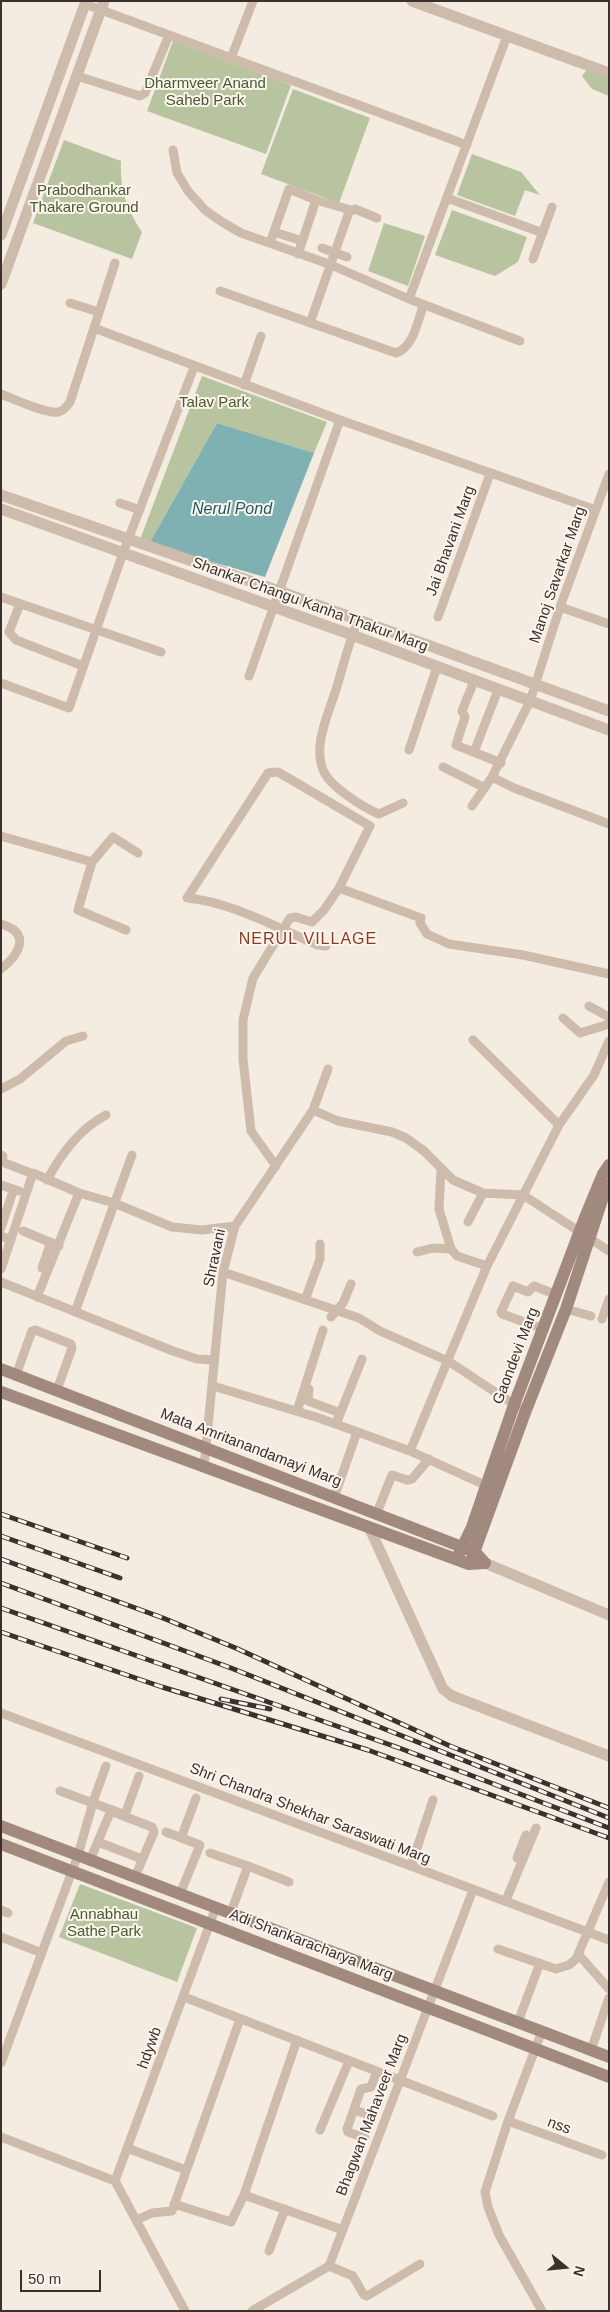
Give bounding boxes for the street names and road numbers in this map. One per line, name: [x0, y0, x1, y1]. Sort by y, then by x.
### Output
street label: Jai Bhavani Marg: [423, 483, 479, 599]
street label: Manoj Savarkar Marg: [526, 504, 590, 646]
street label: Shankar Changu Kanha Thakur Marg: [190, 554, 430, 656]
street label: Shravani: [200, 1227, 230, 1289]
street label: Gaondevi Marg: [489, 1305, 543, 1407]
street label: Mata Amritanandamayi Marg: [158, 1405, 344, 1491]
street label: Shri Chandra Shekhar Saraswati Marg: [187, 1760, 433, 1868]
street label: Adi Shankaracharya Marg: [227, 1906, 395, 1984]
street label: hdywb: [134, 2025, 166, 2071]
street label: Bhagwan Mahaveer Marg: [333, 2032, 411, 2198]
street label: nss: [545, 2113, 573, 2139]

